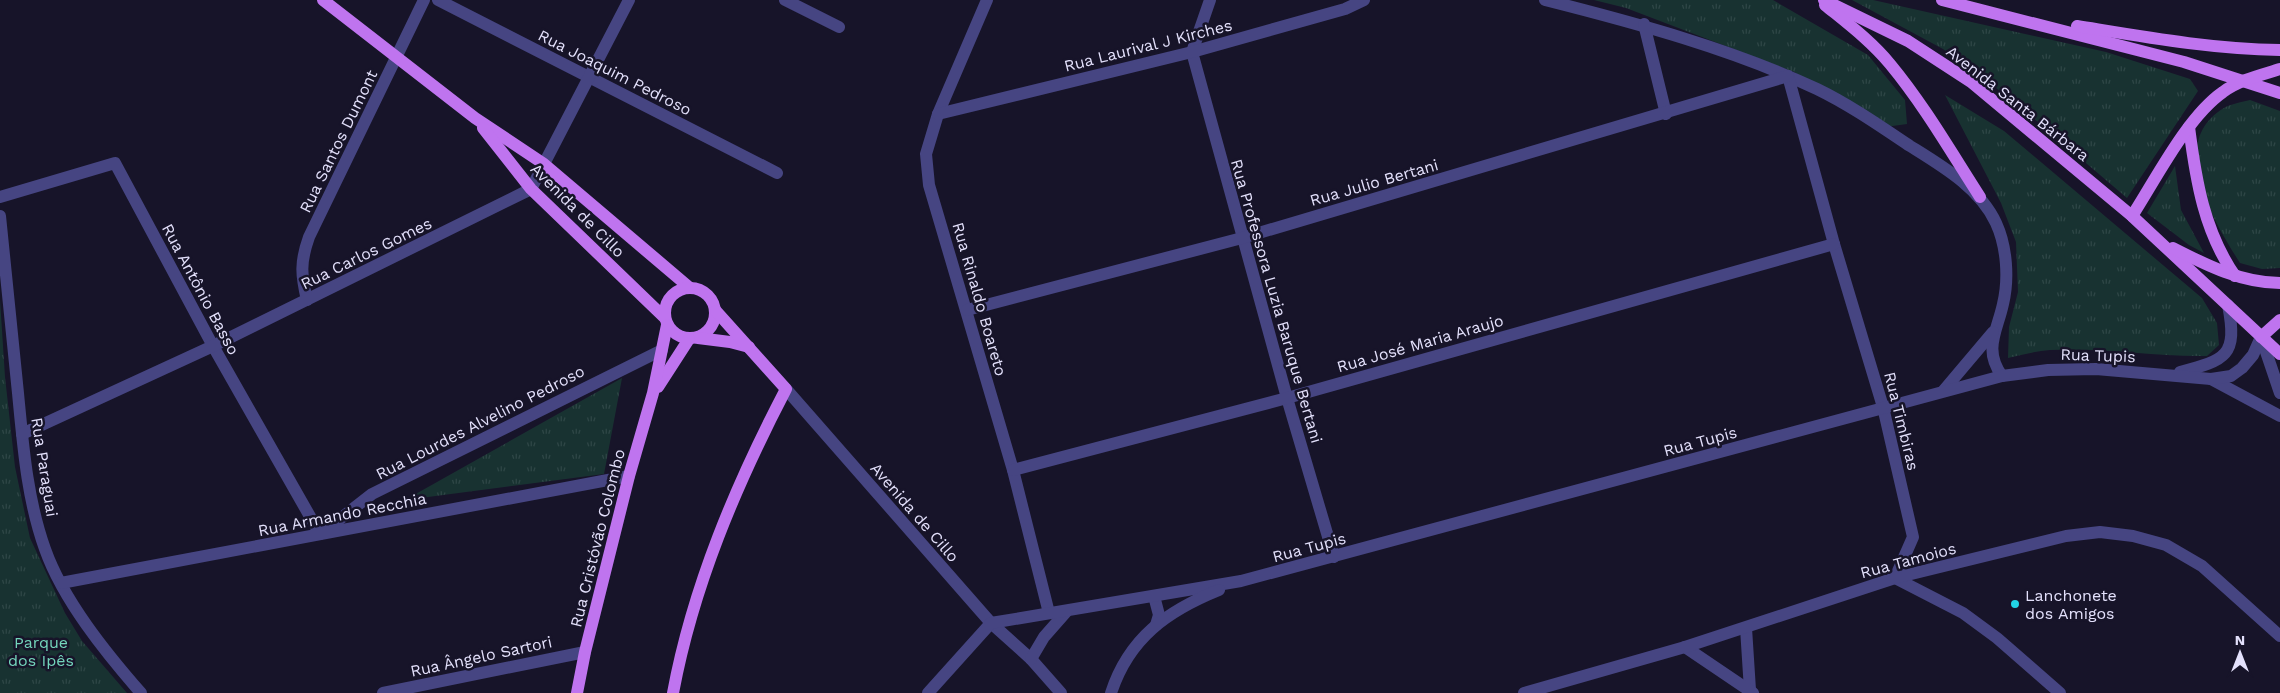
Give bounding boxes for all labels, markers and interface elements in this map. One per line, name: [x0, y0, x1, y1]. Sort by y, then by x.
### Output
street label: Rua Laurival J Kirches: [1062, 15, 1234, 76]
street label: Rua Joaquim Pedroso: [535, 26, 695, 119]
street label: Avenida Santa Bárbara: [1942, 42, 2093, 165]
street label: Rua Santos Dumont: [296, 67, 381, 216]
street label: Rua Julio Bertani: [1308, 155, 1441, 210]
street label: Rua Professora Luzia Baruque Bertani: [1227, 157, 1326, 445]
street label: Avenida de Cillo: [527, 159, 629, 261]
street label: Rua Carlos Gomes: [298, 213, 435, 293]
street label: Rua Antônio Basso: [158, 220, 243, 358]
street label: Rua Rinaldo Boareto: [948, 220, 1011, 378]
street label: Rua José Maria Araujo: [1335, 311, 1506, 376]
street label: Rua Tupis: [2060, 345, 2136, 366]
street label: Rua Lourdes Alvelino Pedroso: [373, 361, 588, 483]
street label: Rua Timbiras: [1880, 370, 1923, 472]
street label: Rua Paraguai: [27, 416, 62, 518]
street label: Rua Tupis: [1661, 423, 1739, 460]
street label: Rua Cristóvão Colombo: [566, 447, 629, 629]
street label: Avenida de Cillo: [866, 459, 963, 566]
street label: Rua Armando Recchia: [256, 489, 428, 540]
street label: Rua Tupis: [1270, 529, 1348, 566]
street label: Rua Tamoios: [1858, 539, 1958, 582]
place label: Lanchonete dos Amigos: [2025, 586, 2117, 623]
marker: Lanchonete dos Amigos: [2009, 598, 2021, 610]
north arrow: [2215, 628, 2265, 678]
street label: Rua Ângelo Sartori: [409, 632, 554, 681]
text: N: [2235, 632, 2245, 648]
park label: Parque dos Ipês: [8, 633, 74, 670]

